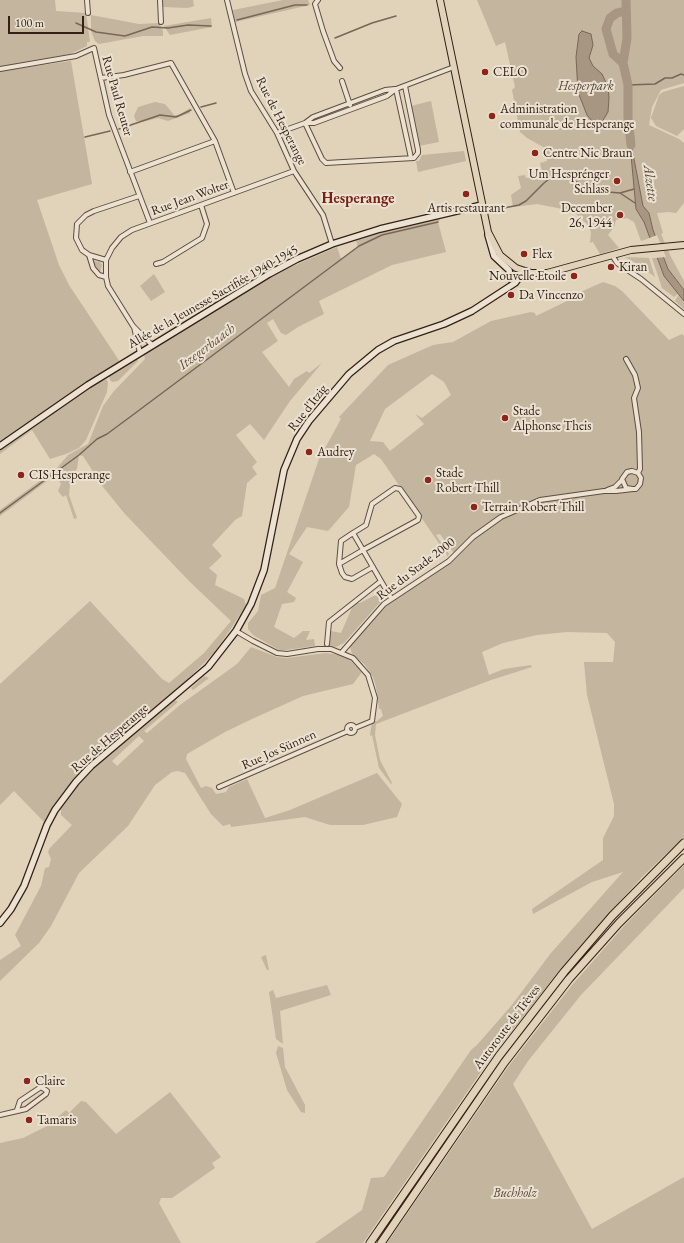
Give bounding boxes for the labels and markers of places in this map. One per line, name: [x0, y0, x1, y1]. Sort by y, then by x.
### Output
place label: CELO: [493, 64, 527, 80]
marker: CELO: [480, 67, 490, 77]
place label: Administration communale de Hesperange: [500, 101, 634, 132]
marker: Administration communale de Hesperange: [487, 111, 497, 121]
place label: Centre Nic Braun: [543, 145, 633, 161]
marker: Centre Nic Braun: [530, 148, 540, 158]
place label: Um Hesprénger Schlass: [529, 166, 609, 197]
marker: Um Hesprénger Schlass: [612, 176, 622, 186]
marker: Artis restaurant: [461, 189, 471, 199]
place label: Artis restaurant: [427, 200, 505, 216]
place label: December 26, 1944: [561, 200, 612, 231]
marker: December 26, 1944: [615, 210, 625, 220]
place label: Flex: [532, 246, 552, 262]
marker: Flex: [519, 249, 529, 259]
place label: Kiran: [619, 259, 647, 275]
marker: Kiran: [606, 262, 616, 272]
place label: Nouvelle Etoile: [489, 268, 566, 284]
marker: Nouvelle Etoile: [569, 271, 579, 281]
place label: Da Vincenzo: [519, 287, 583, 303]
marker: Da Vincenzo: [506, 290, 516, 300]
place label: Stade Alphonse Theis: [513, 403, 591, 434]
marker: Stade Alphonse Theis: [500, 413, 510, 423]
place label: Audrey: [317, 444, 355, 460]
marker: Audrey: [304, 447, 314, 457]
place label: Stade Robert Thill: [436, 465, 499, 496]
place label: CIS Hesperange: [29, 467, 110, 483]
marker: CIS Hesperange: [16, 470, 26, 480]
marker: Stade Robert Thill: [423, 475, 433, 485]
place label: Terrain Robert Thill: [482, 499, 584, 515]
marker: Terrain Robert Thill: [469, 502, 479, 512]
place label: Claire: [35, 1073, 65, 1089]
marker: Claire: [22, 1076, 32, 1086]
place label: Tamaris: [37, 1112, 77, 1128]
marker: Tamaris: [24, 1115, 34, 1125]

